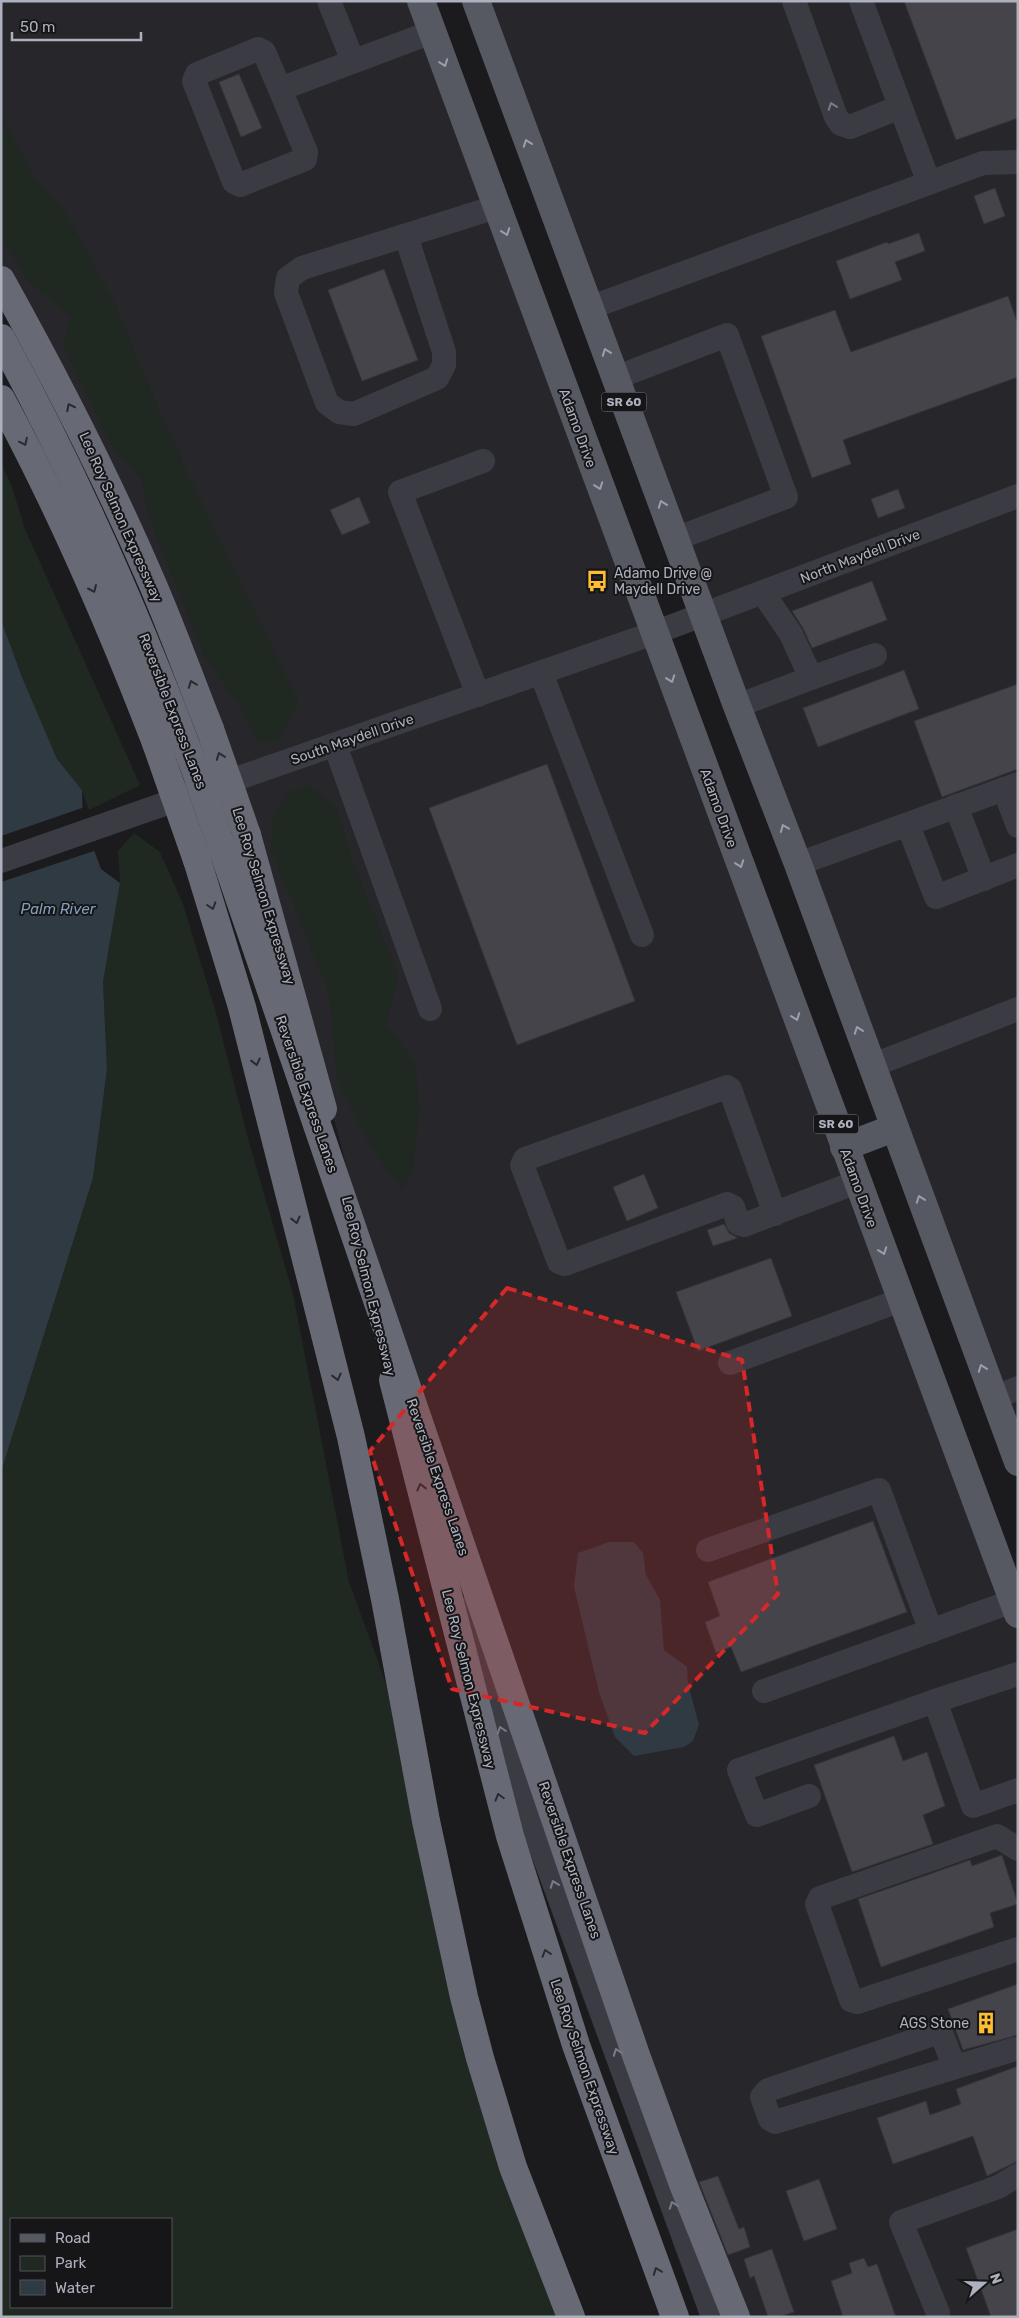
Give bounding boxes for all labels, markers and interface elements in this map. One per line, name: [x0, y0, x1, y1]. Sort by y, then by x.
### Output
scale bar: [12, 10, 141, 42]
text: 50 m: [20, 18, 55, 36]
one-way arrow: [438, 59, 448, 67]
one-way arrow: [828, 102, 838, 111]
one-way arrow: [523, 139, 533, 148]
one-way arrow: [500, 228, 510, 236]
one-way arrow: [601, 348, 611, 356]
street label: Adamo Drive: [555, 386, 600, 470]
road number: SR 60: [602, 392, 646, 412]
one-way arrow: [66, 404, 76, 413]
street label: Lee Roy Selmon Expressway: [75, 429, 166, 605]
one-way arrow: [18, 437, 28, 446]
one-way arrow: [593, 481, 603, 489]
one-way arrow: [658, 500, 668, 509]
street label: North Maydell Drive: [798, 526, 923, 587]
place label: Adamo Drive @ Maydell Drive: [614, 565, 712, 598]
bus stop icon: Adamo Drive @ Maydell Drive: [584, 568, 610, 594]
one-way arrow: [87, 584, 98, 593]
street label: Reversible Express Lanes: [135, 631, 210, 791]
one-way arrow: [665, 674, 675, 683]
one-way arrow: [188, 680, 199, 689]
street label: South Maydell Drive: [288, 710, 416, 768]
one-way arrow: [216, 753, 226, 761]
street label: Adamo Drive: [696, 766, 741, 850]
street label: Lee Roy Selmon Expressway: [228, 805, 299, 987]
one-way arrow: [779, 824, 790, 833]
one-way arrow: [734, 859, 744, 868]
water label: Palm River: [21, 900, 97, 918]
one-way arrow: [206, 901, 216, 910]
one-way arrow: [790, 1012, 800, 1020]
street label: Reversible Express Lanes: [272, 1013, 341, 1175]
one-way arrow: [854, 1026, 864, 1035]
one-way arrow: [250, 1058, 261, 1067]
road number: SR 60: [814, 1114, 858, 1134]
street label: Adamo Drive: [836, 1146, 881, 1230]
street label: Lee Roy Selmon Expressway: [338, 1194, 399, 1378]
one-way arrow: [916, 1195, 926, 1204]
one-way arrow: [290, 1215, 301, 1224]
one-way arrow: [877, 1246, 887, 1255]
one-way arrow: [978, 1364, 988, 1372]
one-way arrow: [331, 1373, 342, 1382]
street label: Reversible Express Lanes: [403, 1396, 472, 1558]
one-way arrow: [416, 1483, 426, 1491]
street label: Lee Roy Selmon Expressway: [438, 1587, 499, 1771]
one-way arrow: [497, 1726, 507, 1735]
street label: Reversible Express Lanes: [535, 1779, 604, 1941]
one-way arrow: [494, 1793, 505, 1801]
one-way arrow: [550, 1880, 560, 1889]
one-way arrow: [542, 1949, 552, 1957]
street label: Lee Roy Selmon Expressway: [546, 1977, 623, 2157]
building icon: AGS Stone: [973, 2010, 999, 2036]
place label: AGS Stone: [900, 2015, 969, 2032]
one-way arrow: [613, 2049, 623, 2057]
one-way arrow: [669, 2201, 679, 2210]
legend: [10, 2218, 172, 2308]
text: Road: [55, 2229, 91, 2247]
text: Park: [55, 2254, 86, 2272]
north arrow: [959, 2258, 1009, 2308]
one-way arrow: [653, 2267, 663, 2276]
text: N: [986, 2271, 1005, 2286]
text: Water: [55, 2279, 95, 2297]

